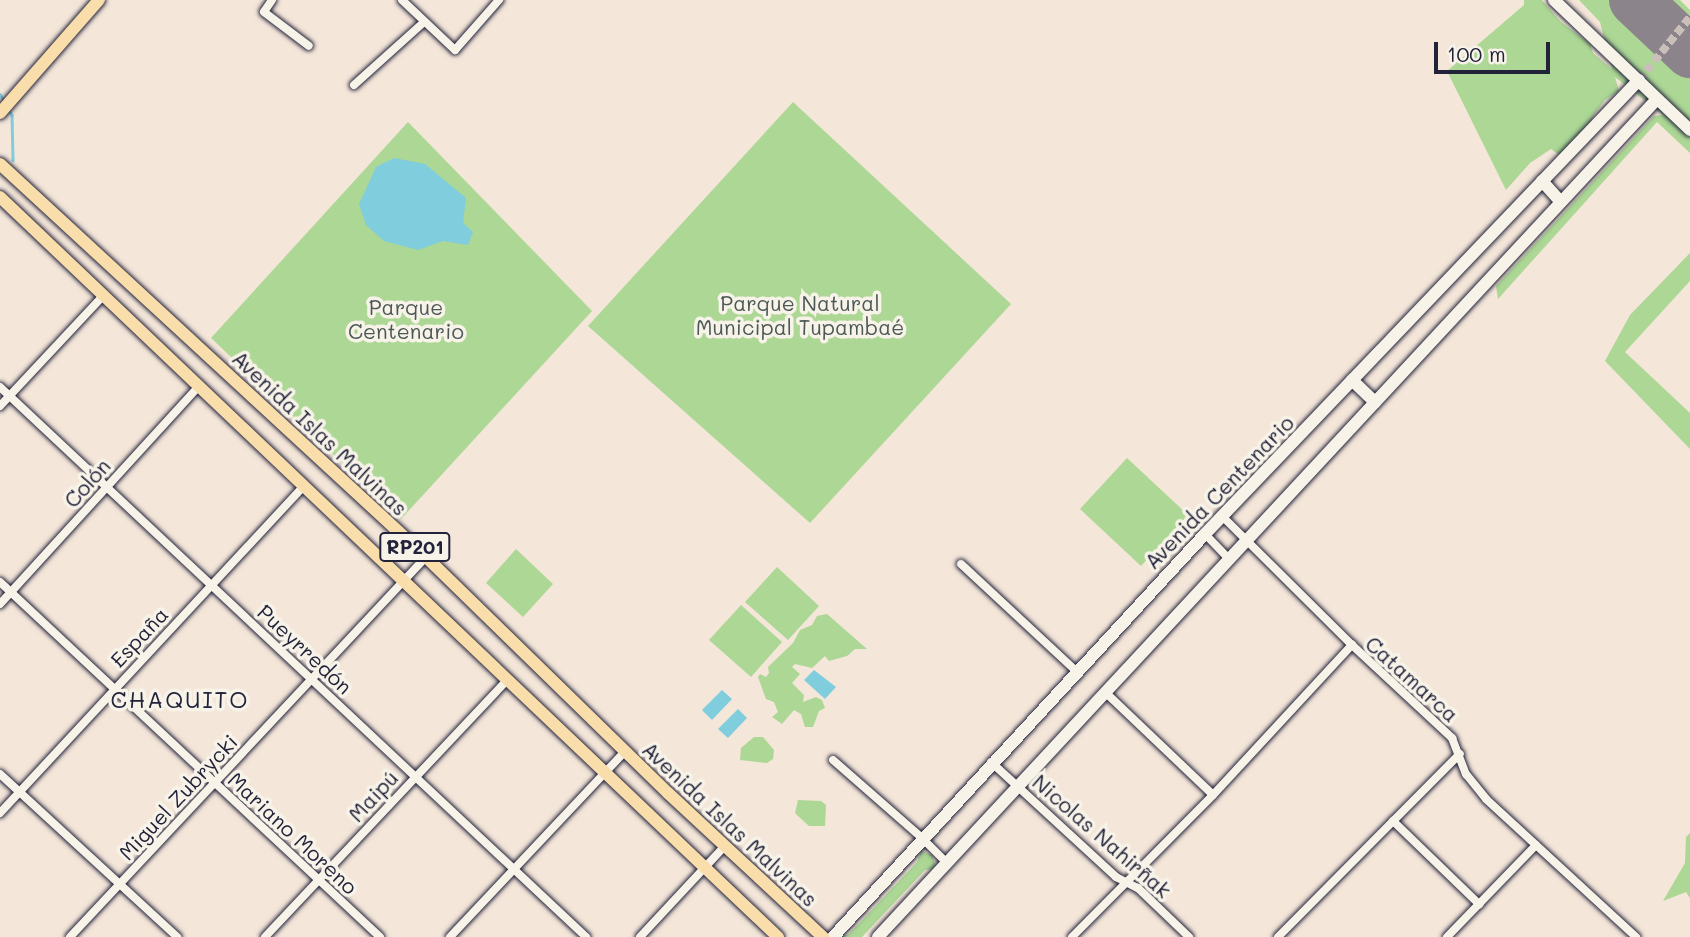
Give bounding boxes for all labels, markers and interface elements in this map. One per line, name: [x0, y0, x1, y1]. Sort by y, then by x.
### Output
scale bar: [1438, 28, 1554, 72]
text: 100 m: [1447, 40, 1506, 67]
park label: Parque Natural Municipal Tupambaé: [696, 290, 904, 340]
park label: Parque Centenario: [348, 294, 464, 344]
street label: Avenida Islas Malvinas: [227, 345, 413, 521]
street label: Avenida Centenario: [1139, 410, 1299, 574]
street label: Colón: [59, 453, 115, 513]
road number: RP201: [378, 532, 452, 562]
street label: Pueyrredón: [253, 599, 357, 699]
street label: España: [105, 602, 173, 672]
street label: Catamarca: [1360, 631, 1464, 727]
district label: CHAQUITO: [111, 685, 249, 713]
street label: Miguel Zubrycki: [113, 729, 243, 865]
street label: Avenida Islas Malvinas: [637, 736, 823, 912]
street label: Maipú: [343, 765, 403, 827]
street label: Mariano Moreno: [223, 767, 363, 899]
street label: Nicolas Nahirñak: [1028, 769, 1176, 903]

